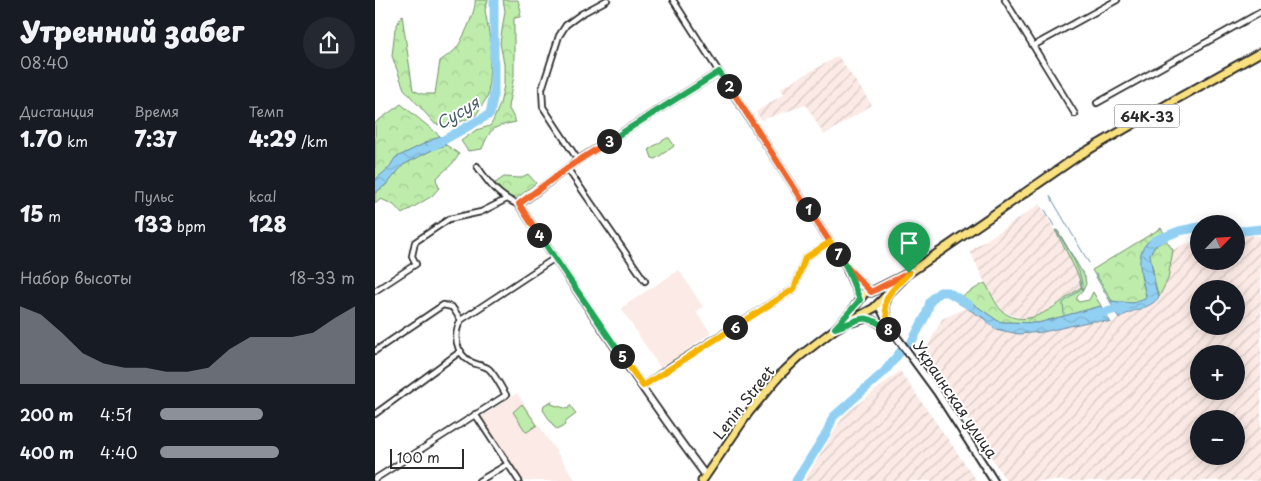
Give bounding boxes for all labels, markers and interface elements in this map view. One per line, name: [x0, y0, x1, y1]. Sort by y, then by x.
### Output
text: Утренний забег: [20, 9, 244, 52]
button: share: [303, 17, 355, 69]
text: 08:40: [20, 50, 69, 74]
pin: 2: [717, 74, 741, 98]
text: 2: [725, 76, 734, 97]
water label: Сусуя: [431, 89, 484, 134]
text: Дистанция: [20, 101, 94, 122]
text: Время: [134, 101, 179, 122]
text: Темп: [249, 101, 284, 122]
road number: 64К-33: [1115, 104, 1179, 128]
text: 1.70: [20, 122, 62, 154]
text: 7:37: [134, 122, 177, 154]
text: 4:29: [249, 122, 297, 154]
pin: 3: [597, 128, 621, 154]
text: km: [62, 131, 88, 152]
text: /km: [297, 131, 328, 152]
text: 3: [605, 131, 614, 152]
text: Пульс: [134, 186, 174, 207]
text: kcal: [249, 186, 277, 207]
pin: 1: [795, 196, 821, 222]
text: 15: [20, 197, 44, 229]
text: 1: [805, 199, 812, 220]
text: m: [44, 206, 61, 227]
text: 133: [134, 207, 173, 239]
text: 128: [249, 207, 287, 239]
north arrow: [1190, 215, 1245, 270]
map controls: [1190, 215, 1245, 465]
text: bpm: [173, 216, 206, 237]
pin: 4: [527, 222, 551, 248]
pin: [888, 222, 930, 273]
text: 4: [535, 225, 544, 246]
icon: arrive: [895, 229, 923, 257]
pin: 7: [825, 242, 851, 266]
text: 7: [834, 244, 843, 265]
text: Набор высоты: [20, 265, 132, 289]
text: 18–33 m: [289, 265, 355, 289]
button: locate: [1190, 280, 1245, 335]
pin: 6: [723, 314, 747, 340]
pin: 8: [875, 316, 901, 342]
text: 6: [731, 317, 740, 338]
text: 8: [884, 319, 893, 340]
street label: Украинская улица: [908, 336, 1004, 463]
pin: 5: [609, 344, 635, 368]
button: +: [1190, 345, 1245, 400]
text: 5: [618, 346, 627, 367]
street label: Lenin Street: [707, 360, 779, 444]
text: 200 m: [20, 402, 74, 426]
text: 4:51: [100, 402, 132, 426]
button: −: [1190, 410, 1245, 465]
text: 400 m: [20, 440, 74, 464]
text: 4:40: [100, 440, 137, 464]
scale bar: [390, 446, 464, 469]
text: 100 m: [397, 447, 440, 468]

